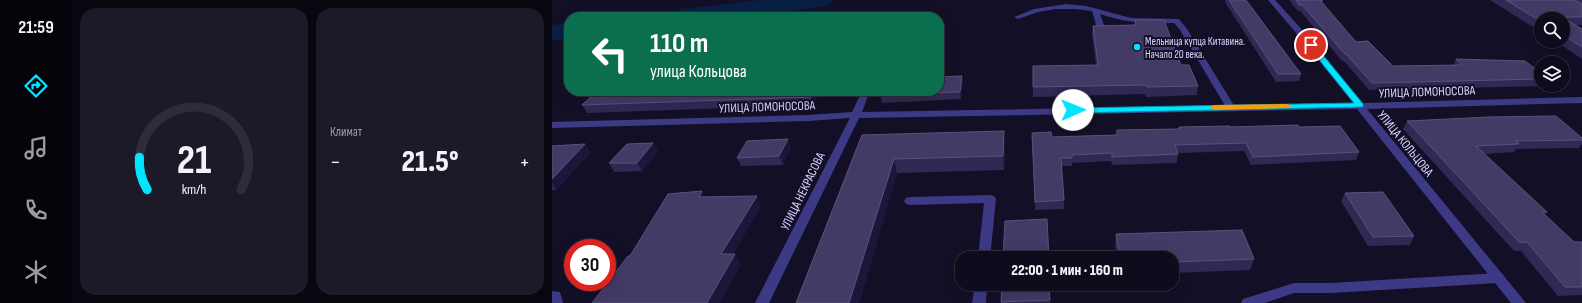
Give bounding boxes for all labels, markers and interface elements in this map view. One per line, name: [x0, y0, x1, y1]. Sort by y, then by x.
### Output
map controls: [1534, 12, 1570, 92]
button: search: [1534, 12, 1570, 48]
text: 21:59: [18, 17, 54, 38]
text: 110 m: [650, 27, 708, 60]
icon: left: [584, 28, 636, 80]
pin: [1294, 28, 1328, 62]
icon: arrive: [1300, 34, 1322, 56]
place label: Мельница купца Китавина. Начало 20 века.: [1145, 35, 1245, 61]
marker: Мельница купца Китавина. Начало 20 века.: [1132, 42, 1142, 52]
button: layers: [1534, 56, 1570, 92]
text: улица Кольцова: [650, 61, 747, 82]
icon: directions: [22, 72, 50, 100]
street label: УЛИЦА ЛОМОНОСОВА: [1379, 82, 1476, 102]
position arrow: [1052, 89, 1094, 131]
street label: УЛИЦА ЛОМОНОСОВА: [719, 97, 816, 117]
street label: УЛИЦА КОЛЬЦОВА: [1374, 107, 1437, 180]
text: Климат: [330, 124, 362, 140]
icon: music: [22, 134, 50, 162]
text: 21: [177, 135, 211, 184]
text: 21.5°: [401, 144, 459, 180]
text: −: [330, 149, 341, 176]
text: +: [519, 149, 530, 176]
street label: УЛИЦА НЕКРАСОВА: [777, 149, 829, 233]
text: km/h: [182, 180, 206, 197]
icon: phone: [22, 196, 50, 224]
speed limit sign: 30: [564, 239, 616, 291]
icon: climate: [22, 258, 50, 286]
text: 22:00 · 1 мин · 160 m: [1011, 261, 1123, 280]

